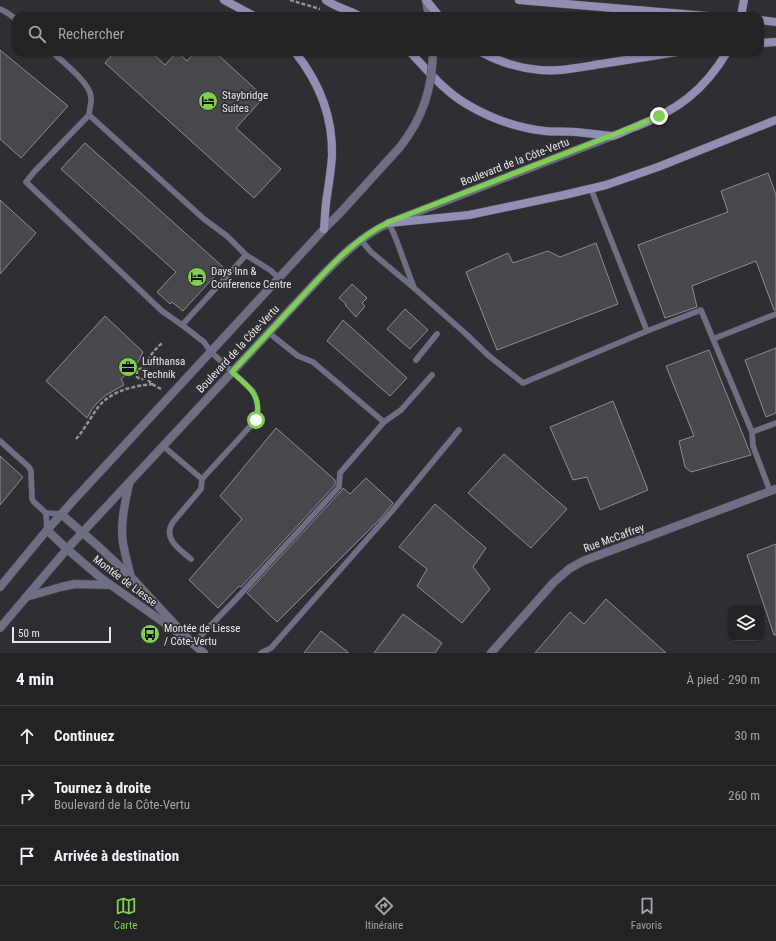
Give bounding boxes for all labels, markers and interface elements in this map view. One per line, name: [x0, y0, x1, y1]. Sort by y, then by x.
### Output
search box: [12, 12, 764, 56]
icon: search: [26, 23, 48, 45]
text: Rechercher: [58, 25, 124, 43]
place label: Staybridge Suites: [222, 89, 268, 115]
hotel icon: Staybridge Suites: [197, 90, 219, 112]
route end: [650, 107, 668, 125]
street label: Boulevard de la Côte-Vertu: [459, 135, 571, 189]
place label: Days Inn & Conference Centre: [211, 265, 291, 291]
hotel icon: Days Inn & Conference Centre: [186, 266, 208, 288]
street label: Boulevard de la Côte-Vertu: [194, 302, 282, 396]
place label: Lufthansa Technik: [142, 355, 185, 381]
office icon: Lufthansa Technik: [117, 356, 139, 378]
route start: [247, 411, 265, 429]
street label: Rue McCaffrey: [582, 521, 646, 555]
street label: Montée de Liesse: [91, 553, 159, 609]
map controls: [728, 605, 764, 641]
button: layers: [728, 605, 764, 641]
place label: Montée de Liesse / Côte-Vertu: [164, 622, 241, 648]
bus stop icon: Montée de Liesse / Côte-Vertu: [139, 623, 161, 645]
scale bar: [12, 625, 111, 644]
text: 50 m: [18, 627, 40, 640]
text: 4 min: [16, 669, 54, 689]
text: À pied · 290 m: [686, 672, 760, 687]
icon: ahead: [16, 725, 38, 747]
text: Continuez: [54, 727, 115, 745]
text: 30 m: [734, 728, 760, 743]
text: Tournez à droite: [54, 779, 151, 797]
icon: right: [16, 785, 38, 807]
text: 260 m: [728, 788, 760, 803]
text: Boulevard de la Côte-Vertu: [54, 797, 190, 812]
icon: arrive: [16, 845, 38, 867]
text: Arrivée à destination: [54, 847, 179, 865]
tab: Carte: [114, 895, 137, 932]
tab: Itinéraire: [365, 895, 403, 932]
tab: Favoris: [631, 895, 662, 932]

